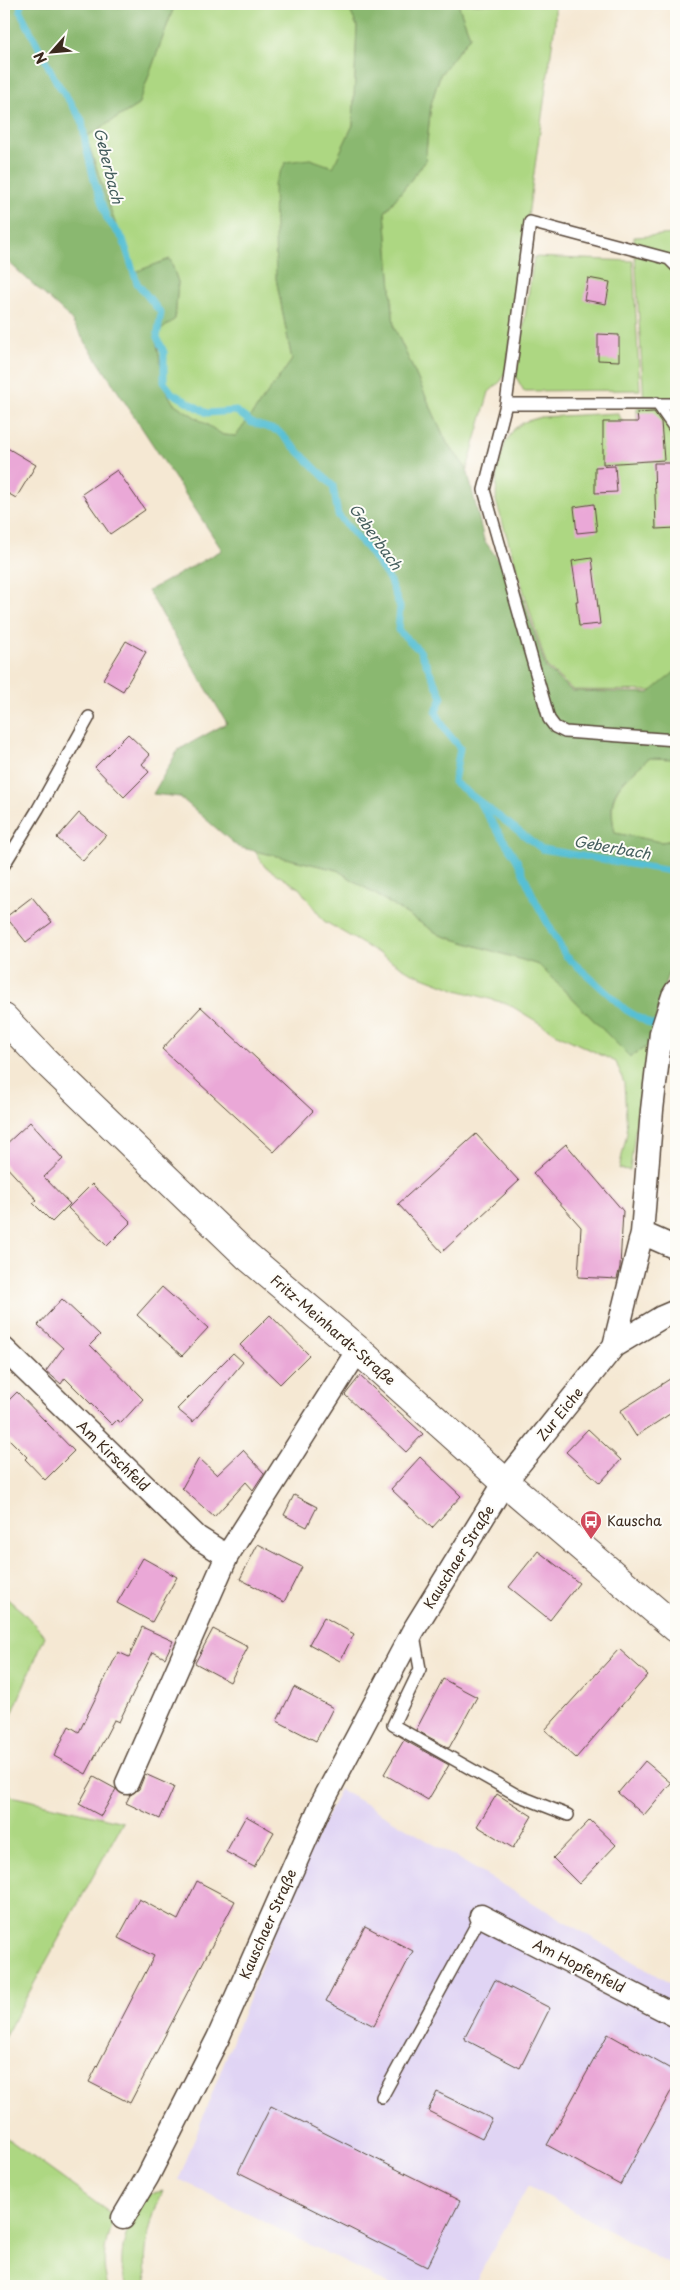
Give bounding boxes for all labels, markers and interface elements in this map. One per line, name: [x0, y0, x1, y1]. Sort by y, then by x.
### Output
north arrow: [28, 28, 78, 78]
text: N: [28, 48, 52, 68]
water label: Geberbach: [89, 125, 130, 206]
water label: Geberbach: [344, 498, 408, 574]
water label: Geberbach: [572, 828, 653, 865]
street label: Fritz-Meinhardt-Straße: [266, 1269, 400, 1390]
street label: Zur Eiche: [531, 1382, 588, 1445]
street label: Am Kirschfeld: [72, 1415, 155, 1496]
street label: Kauschaer Straße: [418, 1501, 499, 1613]
bus stop icon: Kauscha: [579, 1509, 603, 1540]
place label: Kauscha: [607, 1510, 662, 1531]
street label: Kauschaer Straße: [234, 1865, 301, 1982]
street label: Am Hopfenfeld: [530, 1933, 629, 1998]

